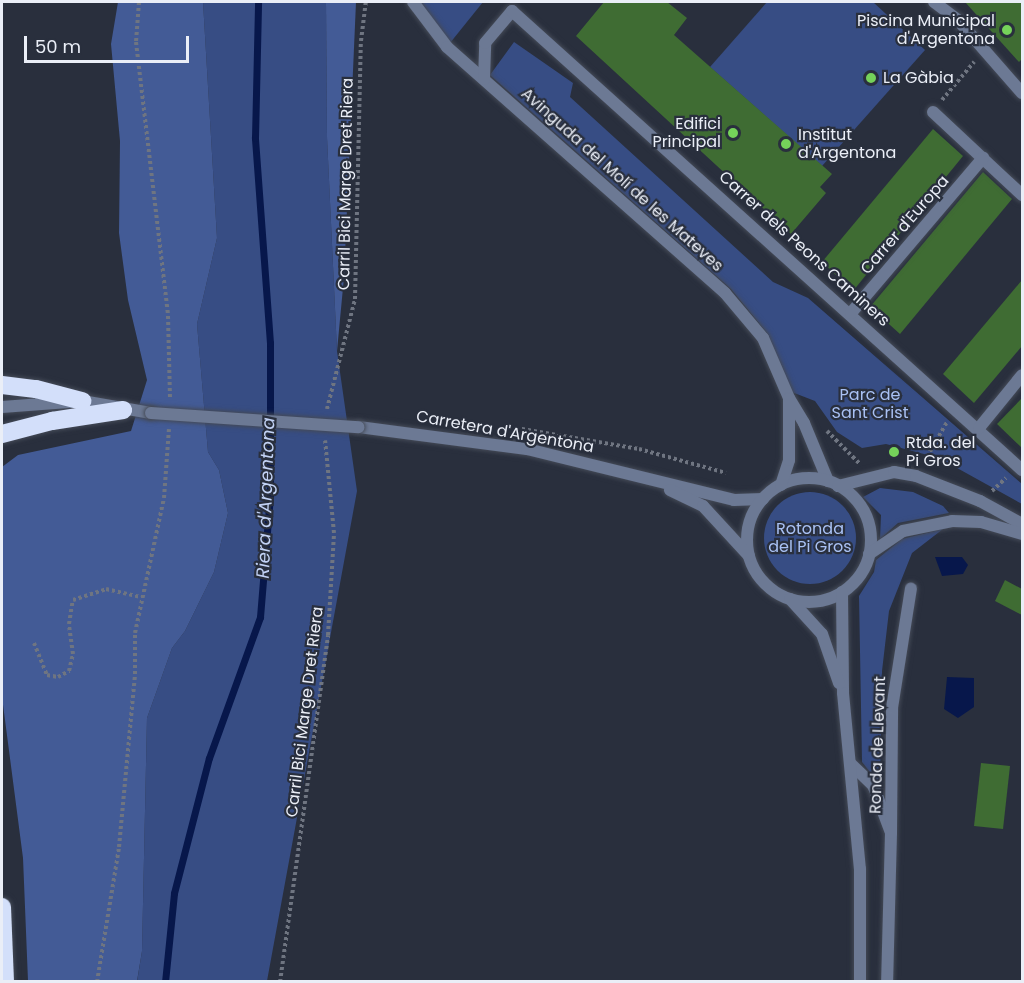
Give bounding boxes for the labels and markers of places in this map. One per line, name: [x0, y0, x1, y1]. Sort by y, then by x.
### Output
place label: Piscina Municipal d'Argentona: [857, 11, 995, 49]
marker: Piscina Municipal d'Argentona: [1000, 23, 1014, 37]
place label: La Gàbia: [883, 68, 954, 88]
marker: La Gàbia: [864, 71, 878, 85]
place label: Edifici Principal: [652, 114, 721, 152]
place label: Institut d'Argentona: [798, 125, 896, 163]
marker: Edifici Principal: [726, 126, 740, 140]
marker: Institut d'Argentona: [779, 137, 793, 151]
place label: Rtda. del Pi Gros: [906, 433, 975, 471]
marker: Rtda. del Pi Gros: [887, 445, 901, 459]

